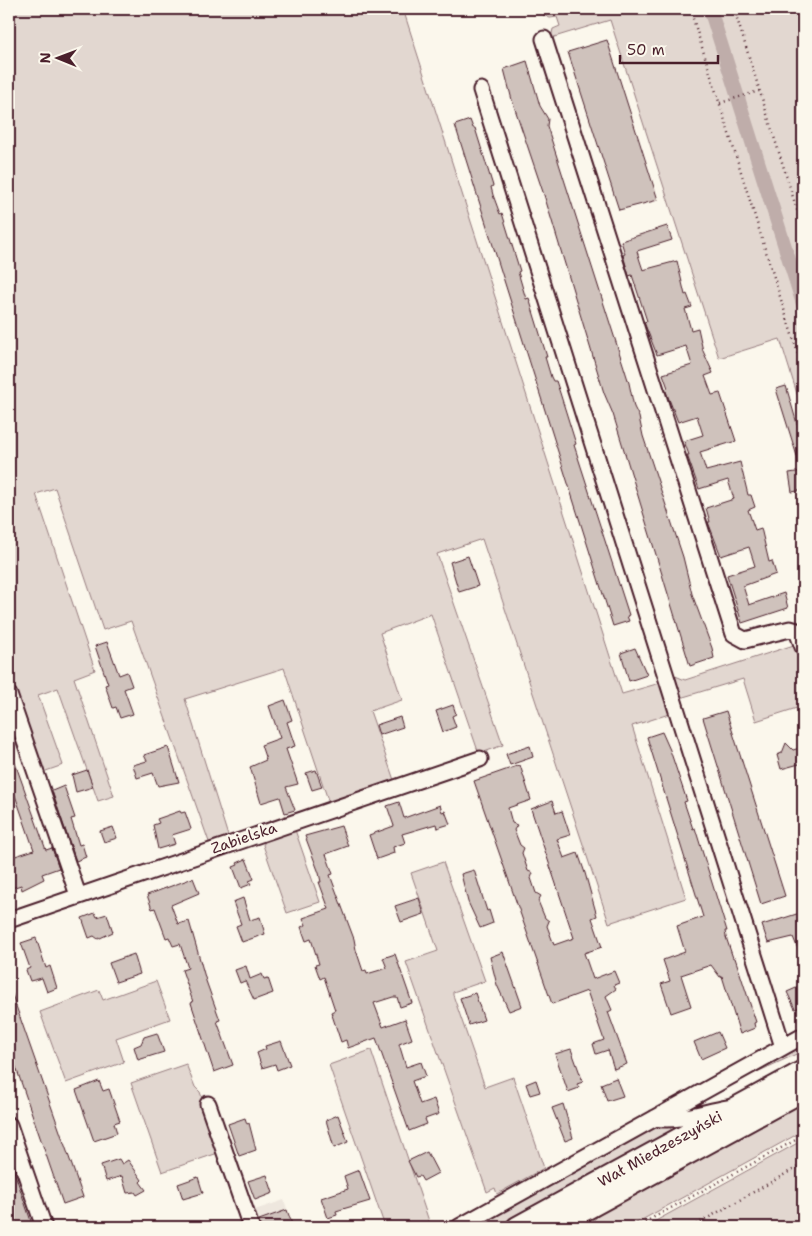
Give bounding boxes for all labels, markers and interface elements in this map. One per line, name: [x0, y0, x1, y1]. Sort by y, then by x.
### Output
north arrow: [32, 32, 82, 82]
scale bar: [620, 32, 717, 64]
text: 50 m: [627, 40, 665, 60]
text: N: [36, 52, 54, 63]
street label: Zabielska: [208, 817, 280, 859]
street label: Wał Miedzeszyński: [594, 1106, 726, 1192]

